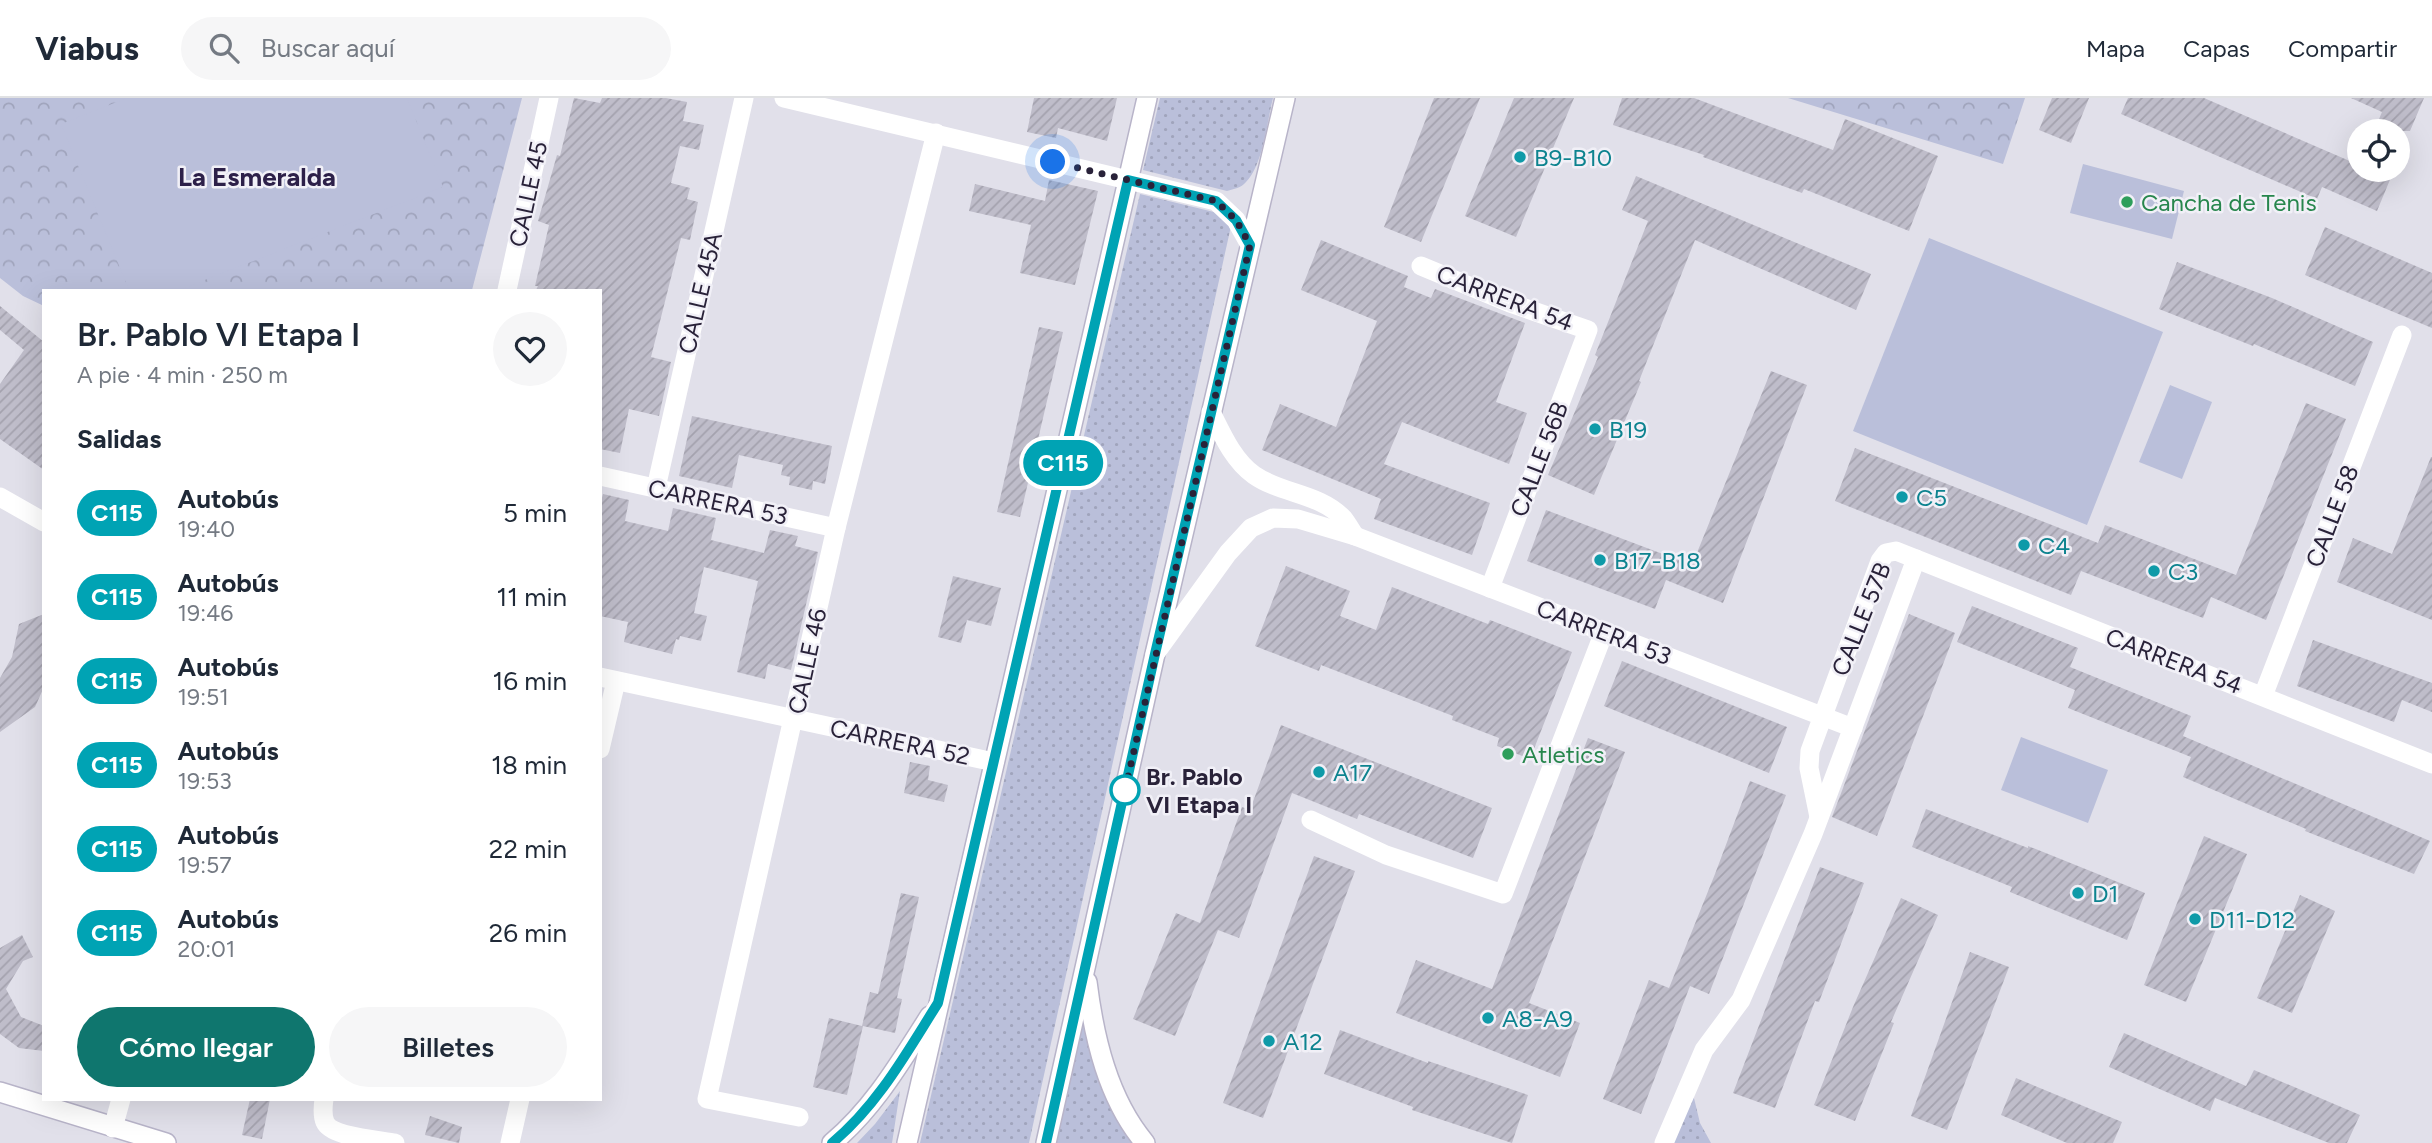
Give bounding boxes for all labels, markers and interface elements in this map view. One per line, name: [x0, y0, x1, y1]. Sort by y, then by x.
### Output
search box: [181, 17, 671, 80]
text: Viabus: [35, 29, 139, 68]
icon: search: [205, 29, 243, 67]
text: Buscar aquí: [261, 32, 395, 64]
text: Mapa: [2086, 34, 2145, 63]
text: Capas: [2183, 34, 2250, 63]
text: Compartir: [2288, 34, 2397, 63]
map controls: [2347, 119, 2410, 182]
button: locate: [2347, 119, 2410, 182]
street label: CALLE 45: [503, 138, 553, 250]
place label: B9-B10: [1534, 143, 1612, 172]
your location: [1035, 144, 1070, 179]
marker: B9-B10: [1512, 149, 1528, 165]
district label: La Esmeralda: [178, 161, 336, 193]
place label: Cancha de Tenis: [2141, 188, 2317, 217]
marker: Cancha de Tenis: [2119, 194, 2135, 210]
street label: CALLE 45A: [672, 229, 728, 356]
street label: CARRERA 54: [1433, 259, 1577, 337]
button: heart: [493, 312, 567, 386]
text: Br. Pablo VI Etapa I: [77, 315, 360, 354]
text: A pie · 4 min · 250 m: [77, 361, 288, 389]
street label: CALLE 56B: [1504, 397, 1574, 521]
place label: B19: [1609, 415, 1647, 444]
marker: B19: [1587, 421, 1603, 437]
text: Salidas: [77, 423, 161, 455]
line badge: C115: [1014, 440, 1112, 486]
text: C115: [1037, 448, 1089, 477]
street label: CALLE 58: [2299, 461, 2365, 571]
street label: CARRERA 53: [646, 473, 790, 531]
text: Autobús: [178, 483, 279, 515]
place label: C5: [1916, 483, 1947, 512]
marker: C5: [1894, 489, 1910, 505]
text: 5 min: [503, 497, 567, 529]
text: C115: [91, 498, 143, 527]
text: 19:40: [178, 515, 235, 543]
place label: C4: [2038, 531, 2070, 560]
marker: C4: [2016, 537, 2032, 553]
place label: B17-B18: [1614, 546, 1701, 575]
marker: B17-B18: [1592, 552, 1608, 568]
place label: C3: [2168, 557, 2198, 586]
street label: CALLE 57B: [1825, 558, 1897, 680]
marker: C3: [2146, 563, 2162, 579]
text: Autobús: [178, 567, 279, 599]
text: 11 min: [496, 581, 567, 613]
text: C115: [91, 582, 143, 611]
street label: CARRERA 53: [1533, 593, 1675, 671]
text: 19:46: [178, 599, 233, 627]
street label: CALLE 46: [782, 606, 832, 716]
street label: CARRERA 54: [2102, 622, 2246, 700]
text: Autobús: [178, 651, 279, 683]
text: 16 min: [492, 665, 567, 697]
text: C115: [91, 666, 143, 695]
text: 19:51: [178, 683, 229, 711]
street label: CARRERA 52: [827, 713, 973, 771]
text: Autobús: [178, 735, 279, 767]
place label: Atletics: [1522, 740, 1605, 769]
marker: Atletics: [1500, 746, 1516, 762]
text: 18 min: [491, 749, 567, 781]
text: C115: [91, 750, 143, 779]
place label: A17: [1333, 758, 1372, 787]
place label: Br. Pablo VI Etapa I: [1146, 762, 1252, 819]
marker: A17: [1311, 764, 1327, 780]
text: 19:53: [178, 767, 232, 795]
marker: Br. Pablo VI Etapa I: [1110, 775, 1140, 805]
text: Autobús: [178, 819, 279, 851]
text: 22 min: [489, 833, 567, 865]
text: C115: [91, 834, 143, 863]
text: 19:57: [178, 851, 232, 879]
place label: D1: [2092, 879, 2118, 908]
marker: D1: [2070, 885, 2086, 901]
text: Autobús: [178, 903, 279, 935]
place label: D11-D12: [2209, 905, 2295, 934]
marker: D11-D12: [2187, 911, 2203, 927]
text: 26 min: [489, 917, 567, 949]
text: C115: [91, 918, 143, 947]
text: 20:01: [178, 935, 235, 963]
place label: A8-A9: [1502, 1004, 1573, 1033]
button: Cómo llegar: [77, 1007, 315, 1087]
button: Billetes: [329, 1007, 567, 1087]
marker: A8-A9: [1480, 1010, 1496, 1026]
place label: A12: [1283, 1027, 1323, 1056]
marker: A12: [1261, 1033, 1277, 1049]

